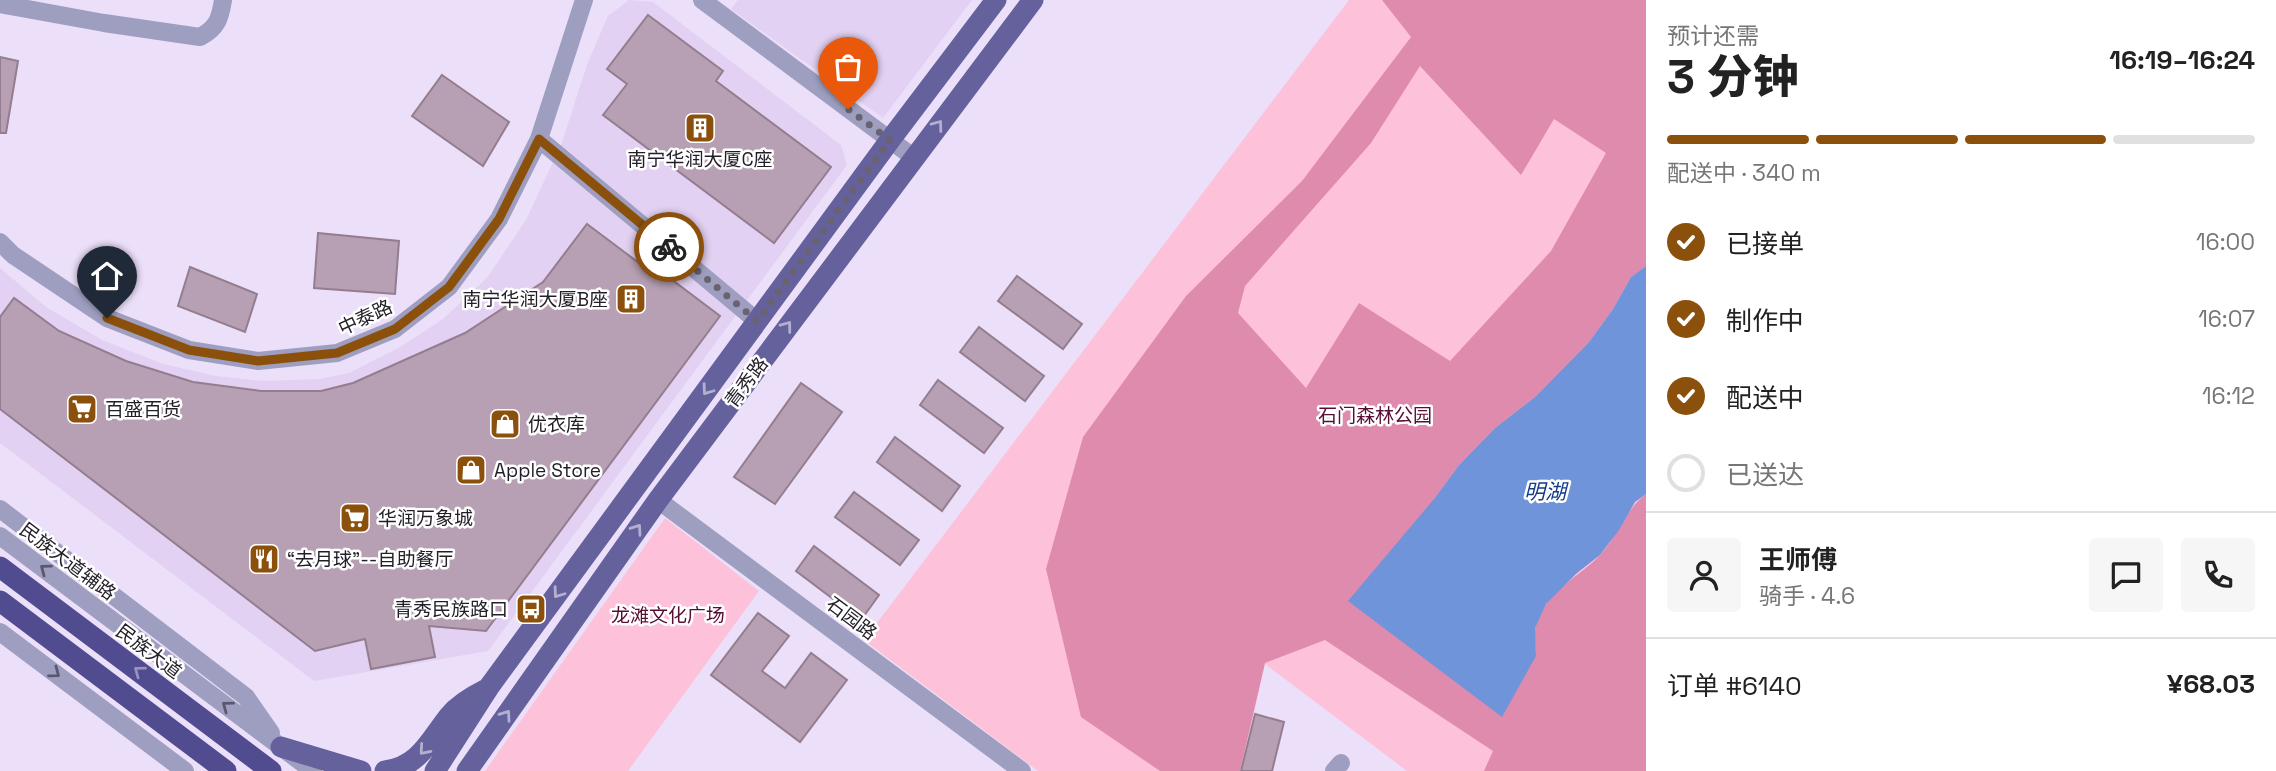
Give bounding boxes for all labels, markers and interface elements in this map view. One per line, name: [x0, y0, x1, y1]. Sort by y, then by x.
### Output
text: 预计还需: [1667, 21, 1759, 51]
pin: [818, 37, 878, 109]
text: 16:19–16:24: [2109, 43, 2255, 77]
icon: bag: [829, 48, 867, 86]
text: 3 分钟: [1667, 48, 1799, 106]
building icon: 南宁华润大厦C座: [683, 111, 717, 145]
one-way arrow: [930, 120, 942, 132]
place label: 南宁华润大厦C座: [627, 147, 773, 172]
text: 配送中 · 340 m: [1667, 158, 1821, 188]
courier: [634, 212, 704, 282]
icon: check: [1667, 223, 1705, 261]
text: 已接单: [1726, 227, 1804, 261]
text: 16:00: [2196, 227, 2255, 257]
icon: bike: [650, 228, 688, 266]
pin: [77, 246, 137, 318]
icon: home: [88, 257, 126, 295]
building icon: 南宁华润大厦B座: [614, 282, 648, 316]
place label: 南宁华润大厦B座: [462, 287, 608, 312]
street label: 中泰路: [334, 294, 396, 341]
icon: check: [1667, 300, 1705, 338]
text: 制作中: [1726, 304, 1804, 338]
text: 16:07: [2198, 304, 2255, 334]
one-way arrow: [779, 322, 791, 334]
street label: 青秀路: [719, 352, 774, 413]
icon: check: [1667, 377, 1705, 415]
text: 配送中: [1726, 381, 1804, 415]
text: 16:12: [2202, 381, 2255, 411]
one-way arrow: [703, 382, 715, 394]
supermarket icon: 百盛百货: [65, 392, 99, 426]
place label: 百盛百货: [105, 397, 181, 422]
park label: 石门森林公园: [1318, 403, 1432, 428]
shop icon: 优衣库: [488, 407, 522, 441]
place label: 优衣库: [528, 412, 585, 437]
shop icon: Apple Store: [454, 453, 488, 487]
place label: Apple Store: [494, 458, 601, 483]
text: 已送达: [1726, 458, 1804, 492]
water label: 明湖: [1524, 478, 1569, 505]
supermarket icon: 华润万象城: [338, 501, 372, 535]
place label: 华润万象城: [378, 506, 473, 531]
street label: 民族大道辅路: [15, 517, 121, 606]
one-way arrow: [629, 524, 641, 537]
button: person: [1667, 538, 1741, 612]
button: chat: [2089, 538, 2163, 612]
button: phone: [2181, 538, 2255, 612]
restaurant icon: “去月球”--自助餐厅: [247, 542, 281, 576]
text: 王师傅: [1759, 543, 1837, 577]
place label: “去月球”--自助餐厅: [287, 547, 453, 572]
one-way arrow: [40, 565, 53, 578]
text: 骑手 · 4.6: [1759, 581, 1855, 611]
one-way arrow: [554, 585, 567, 598]
street label: 石园路: [821, 591, 882, 646]
bus stop icon: 青秀民族路口: [514, 592, 548, 626]
place label: 青秀民族路口: [394, 597, 508, 622]
park label: 龙滩文化广场: [611, 603, 725, 628]
street label: 民族大道: [111, 619, 187, 684]
one-way arrow: [47, 665, 59, 677]
one-way arrow: [134, 667, 146, 679]
text: ¥68.03: [2167, 667, 2255, 701]
text: 订单 #6140: [1667, 669, 1802, 703]
one-way arrow: [222, 702, 234, 715]
one-way arrow: [498, 710, 510, 723]
one-way arrow: [420, 742, 432, 755]

